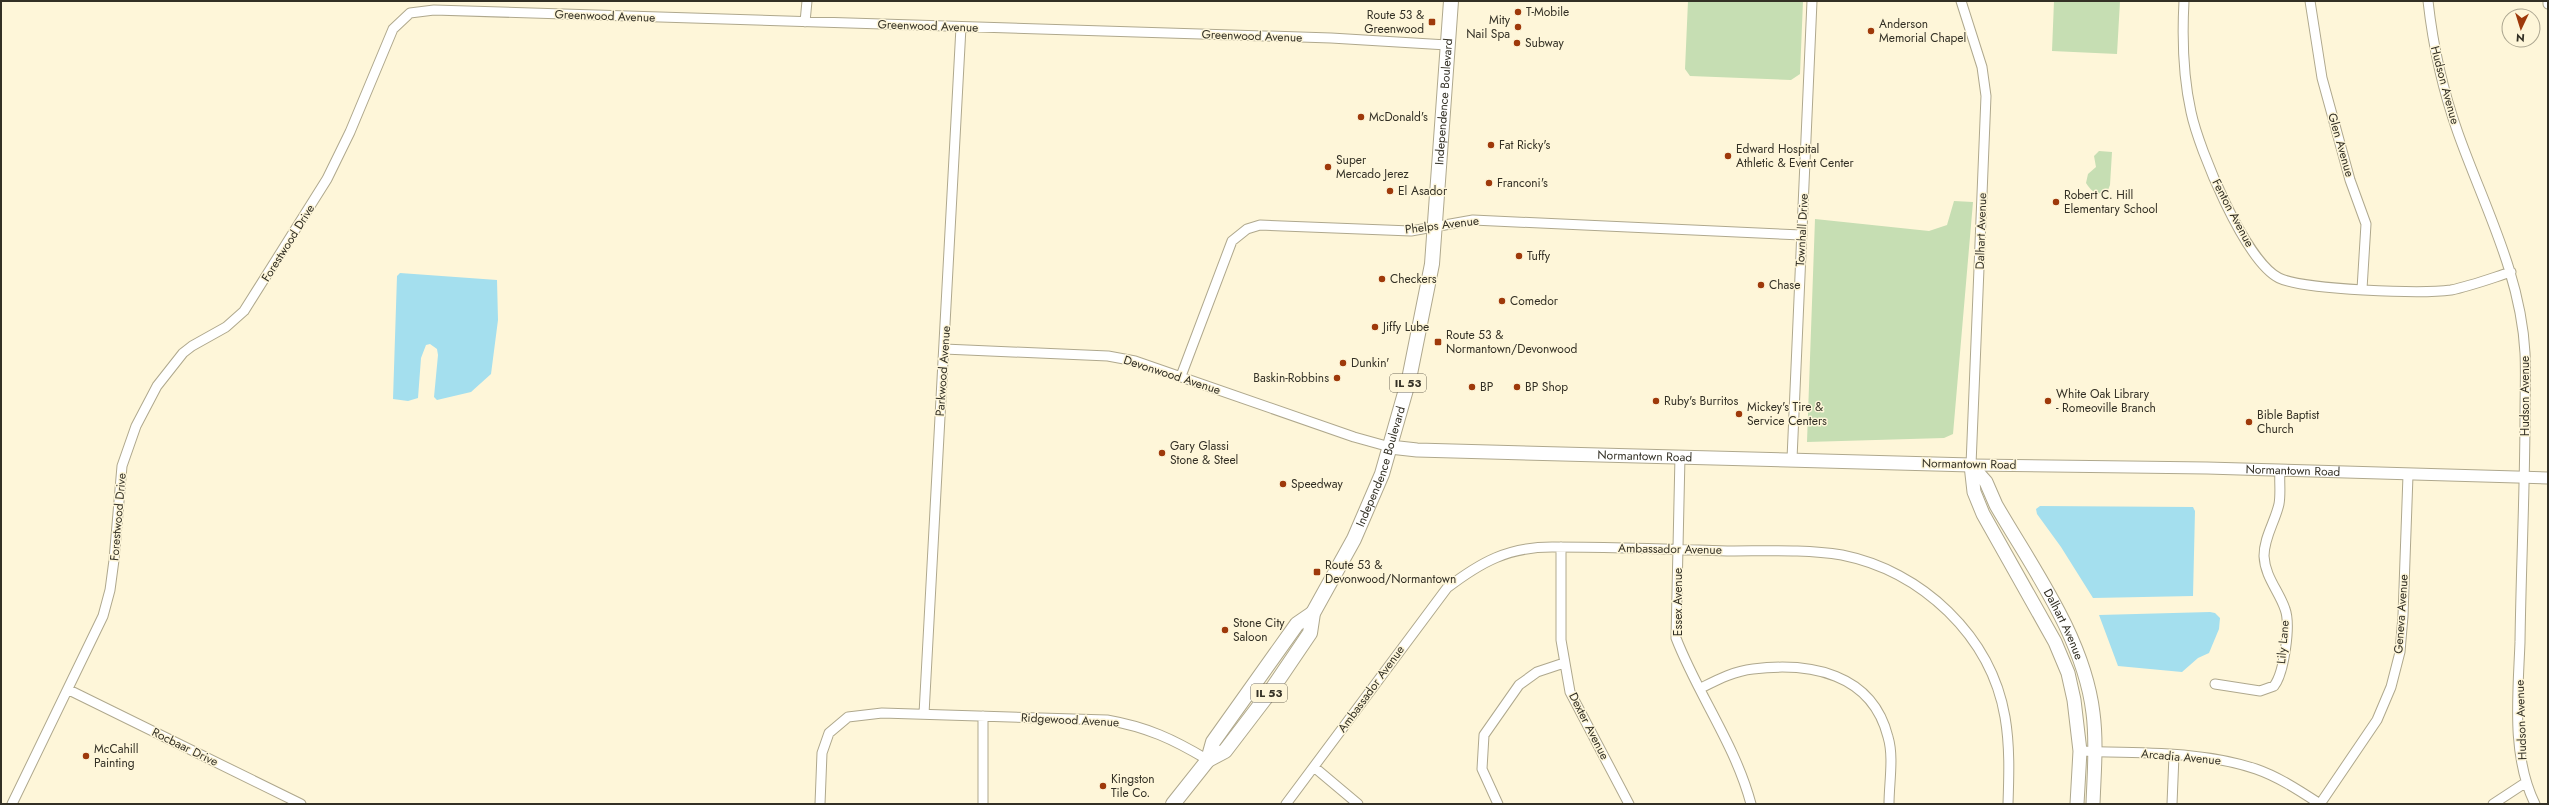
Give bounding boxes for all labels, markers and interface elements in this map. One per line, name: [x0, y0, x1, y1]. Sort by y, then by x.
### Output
place label: T-Mobile: [1526, 3, 1569, 21]
street label: Greenwood Avenue: [554, 5, 656, 27]
place label: Route 53 & Greenwood: [1364, 6, 1424, 38]
marker: T-Mobile: [1513, 7, 1523, 17]
north arrow: [2501, 8, 2541, 48]
place label: Mity Nail Spa: [1466, 11, 1511, 43]
street label: Greenwood Avenue: [877, 15, 979, 37]
place label: Anderson Memorial Chapel: [1879, 15, 1966, 47]
marker: Route 53 & Greenwood: [1427, 17, 1437, 27]
marker: Mity Nail Spa: [1513, 22, 1523, 32]
street label: Greenwood Avenue: [1201, 25, 1303, 47]
marker: Anderson Memorial Chapel: [1866, 26, 1876, 36]
text: N: [2515, 30, 2525, 46]
place label: Subway: [1525, 34, 1564, 52]
street label: Independence Boulevard: [1430, 38, 1457, 166]
marker: Subway: [1512, 38, 1522, 48]
street label: Hudson Avenue: [2426, 44, 2464, 126]
place label: McDonald's: [1369, 108, 1428, 126]
street label: Glen Avenue: [2323, 111, 2359, 179]
marker: McDonald's: [1356, 112, 1366, 122]
place label: Fat Ricky's: [1499, 136, 1550, 154]
marker: Fat Ricky's: [1486, 140, 1496, 150]
place label: Edward Hospital Athletic & Event Center: [1736, 140, 1854, 172]
place label: Super Mercado Jerez: [1336, 151, 1409, 183]
marker: Edward Hospital Athletic & Event Center: [1723, 151, 1733, 161]
marker: Super Mercado Jerez: [1323, 162, 1333, 172]
place label: Franconi's: [1497, 174, 1548, 192]
street label: Fenton Avenue: [2207, 176, 2259, 250]
marker: Franconi's: [1484, 178, 1494, 188]
place label: El Asador: [1398, 182, 1448, 200]
marker: El Asador: [1385, 186, 1395, 196]
place label: Robert C. Hill Elementary School: [2064, 186, 2158, 218]
street label: Dalhart Avenue: [1971, 192, 1991, 270]
street label: Townhall Drive: [1791, 193, 1813, 267]
marker: Robert C. Hill Elementary School: [2051, 197, 2061, 207]
street label: Forestwood Drive: [257, 201, 319, 285]
street label: Phelps Avenue: [1404, 212, 1480, 238]
place label: Tuffy: [1527, 247, 1551, 265]
marker: Tuffy: [1514, 251, 1524, 261]
place label: Checkers: [1390, 270, 1437, 288]
marker: Checkers: [1377, 274, 1387, 284]
place label: Chase: [1769, 276, 1800, 294]
marker: Chase: [1756, 280, 1766, 290]
place label: Comedor: [1510, 292, 1559, 310]
marker: Comedor: [1497, 296, 1507, 306]
place label: Jiffy Lube: [1381, 318, 1429, 336]
marker: Jiffy Lube: [1370, 322, 1380, 332]
street label: Parkwood Avenue: [931, 325, 955, 417]
place label: Route 53 & Normantown/Devonwood: [1446, 326, 1577, 358]
marker: Route 53 & Normantown/Devonwood: [1433, 337, 1443, 347]
street label: Devonwood Avenue: [1121, 351, 1223, 399]
place label: Dunkin': [1351, 354, 1390, 372]
street label: Hudson Avenue: [2516, 356, 2534, 436]
marker: Dunkin': [1338, 358, 1348, 368]
place label: Baskin-Robbins: [1253, 369, 1329, 387]
marker: Baskin-Robbins: [1332, 373, 1342, 383]
road number: IL 53: [1390, 374, 1426, 392]
place label: BP: [1480, 378, 1494, 396]
place label: BP Shop: [1525, 378, 1568, 396]
marker: BP: [1467, 382, 1477, 392]
marker: BP Shop: [1512, 382, 1522, 392]
place label: White Oak Library - Romeoville Branch: [2056, 385, 2156, 417]
place label: Ruby's Burritos: [1664, 392, 1738, 410]
marker: Ruby's Burritos: [1651, 396, 1661, 406]
marker: White Oak Library - Romeoville Branch: [2043, 396, 2053, 406]
place label: Mickey's Tire & Service Centers: [1747, 398, 1827, 430]
street label: Independence Boulevard: [1351, 404, 1410, 530]
place label: Bible Baptist Church: [2257, 406, 2319, 438]
marker: Mickey's Tire & Service Centers: [1734, 409, 1744, 419]
marker: Bible Baptist Church: [2244, 417, 2254, 427]
place label: Gary Glassi Stone & Steel: [1170, 437, 1238, 469]
street label: Normantown Road: [1597, 446, 1692, 466]
marker: Gary Glassi Stone & Steel: [1157, 448, 1167, 458]
street label: Normantown Road: [1922, 454, 2016, 474]
street label: Normantown Road: [2245, 460, 2341, 481]
street label: Forestwood Drive: [105, 472, 131, 562]
place label: Speedway: [1291, 475, 1343, 493]
marker: Speedway: [1278, 479, 1288, 489]
street label: Ambassador Avenue: [1618, 539, 1722, 559]
place label: Route 53 & Devonwood/Normantown: [1325, 556, 1456, 588]
marker: Route 53 & Devonwood/Normantown: [1312, 567, 1322, 577]
street label: Essex Avenue: [1669, 568, 1687, 636]
street label: Geneva Avenue: [2389, 574, 2413, 654]
street label: Dalhart Avenue: [2039, 585, 2088, 662]
place label: Stone City Saloon: [1233, 614, 1285, 646]
street label: Lily Lane: [2272, 619, 2294, 665]
marker: Stone City Saloon: [1220, 625, 1230, 635]
street label: Ambassador Avenue: [1333, 642, 1409, 736]
street label: Hudson Avenue: [2511, 680, 2531, 760]
road number: IL 53: [1251, 684, 1287, 702]
street label: Dexter Avenue: [1564, 689, 1614, 763]
street label: Ridgewood Avenue: [1020, 708, 1120, 732]
street label: Rocbaar Drive: [149, 723, 221, 771]
place label: McCahill Painting: [94, 740, 138, 772]
street label: Arcadia Avenue: [2140, 745, 2222, 769]
marker: McCahill Painting: [81, 751, 91, 761]
place label: Kingston Tile Co.: [1111, 770, 1155, 802]
marker: Kingston Tile Co.: [1098, 781, 1108, 791]

